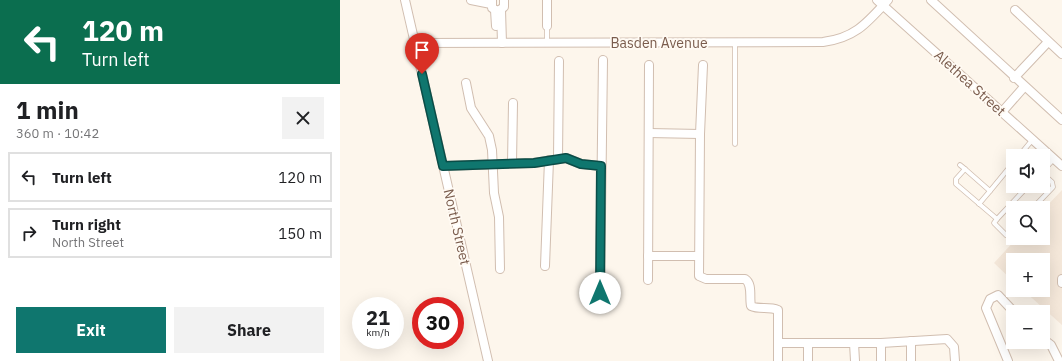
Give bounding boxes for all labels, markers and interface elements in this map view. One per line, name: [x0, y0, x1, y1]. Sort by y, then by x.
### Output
text: 120 m: [82, 12, 164, 49]
icon: left: [16, 16, 68, 68]
pin: [405, 33, 439, 74]
street label: Basden Avenue: [610, 34, 708, 52]
icon: arrive: [411, 39, 433, 61]
street label: Alethea Street: [930, 46, 1010, 120]
text: Turn left: [82, 48, 150, 71]
text: 1 min: [16, 94, 79, 126]
button: close: [282, 97, 324, 139]
text: 360 m · 10:42: [16, 125, 99, 142]
map controls: [1006, 149, 1050, 349]
button: sound: [1006, 149, 1050, 193]
icon: left: [18, 166, 40, 188]
text: Turn left: [52, 168, 112, 187]
text: 120 m: [278, 168, 322, 187]
street label: North Street: [440, 187, 475, 267]
button: search: [1006, 201, 1050, 245]
text: Turn right: [52, 215, 121, 234]
icon: right: [18, 222, 40, 244]
text: 150 m: [278, 224, 322, 243]
text: North Street: [52, 234, 124, 251]
button: +: [1006, 253, 1050, 297]
position arrow: [579, 272, 621, 314]
speed limit sign: 30: [412, 297, 464, 349]
text: 21: [366, 304, 390, 331]
button: −: [1006, 305, 1050, 349]
button: Exit: [16, 307, 166, 353]
button: Share: [174, 307, 324, 353]
text: km/h: [366, 326, 390, 339]

